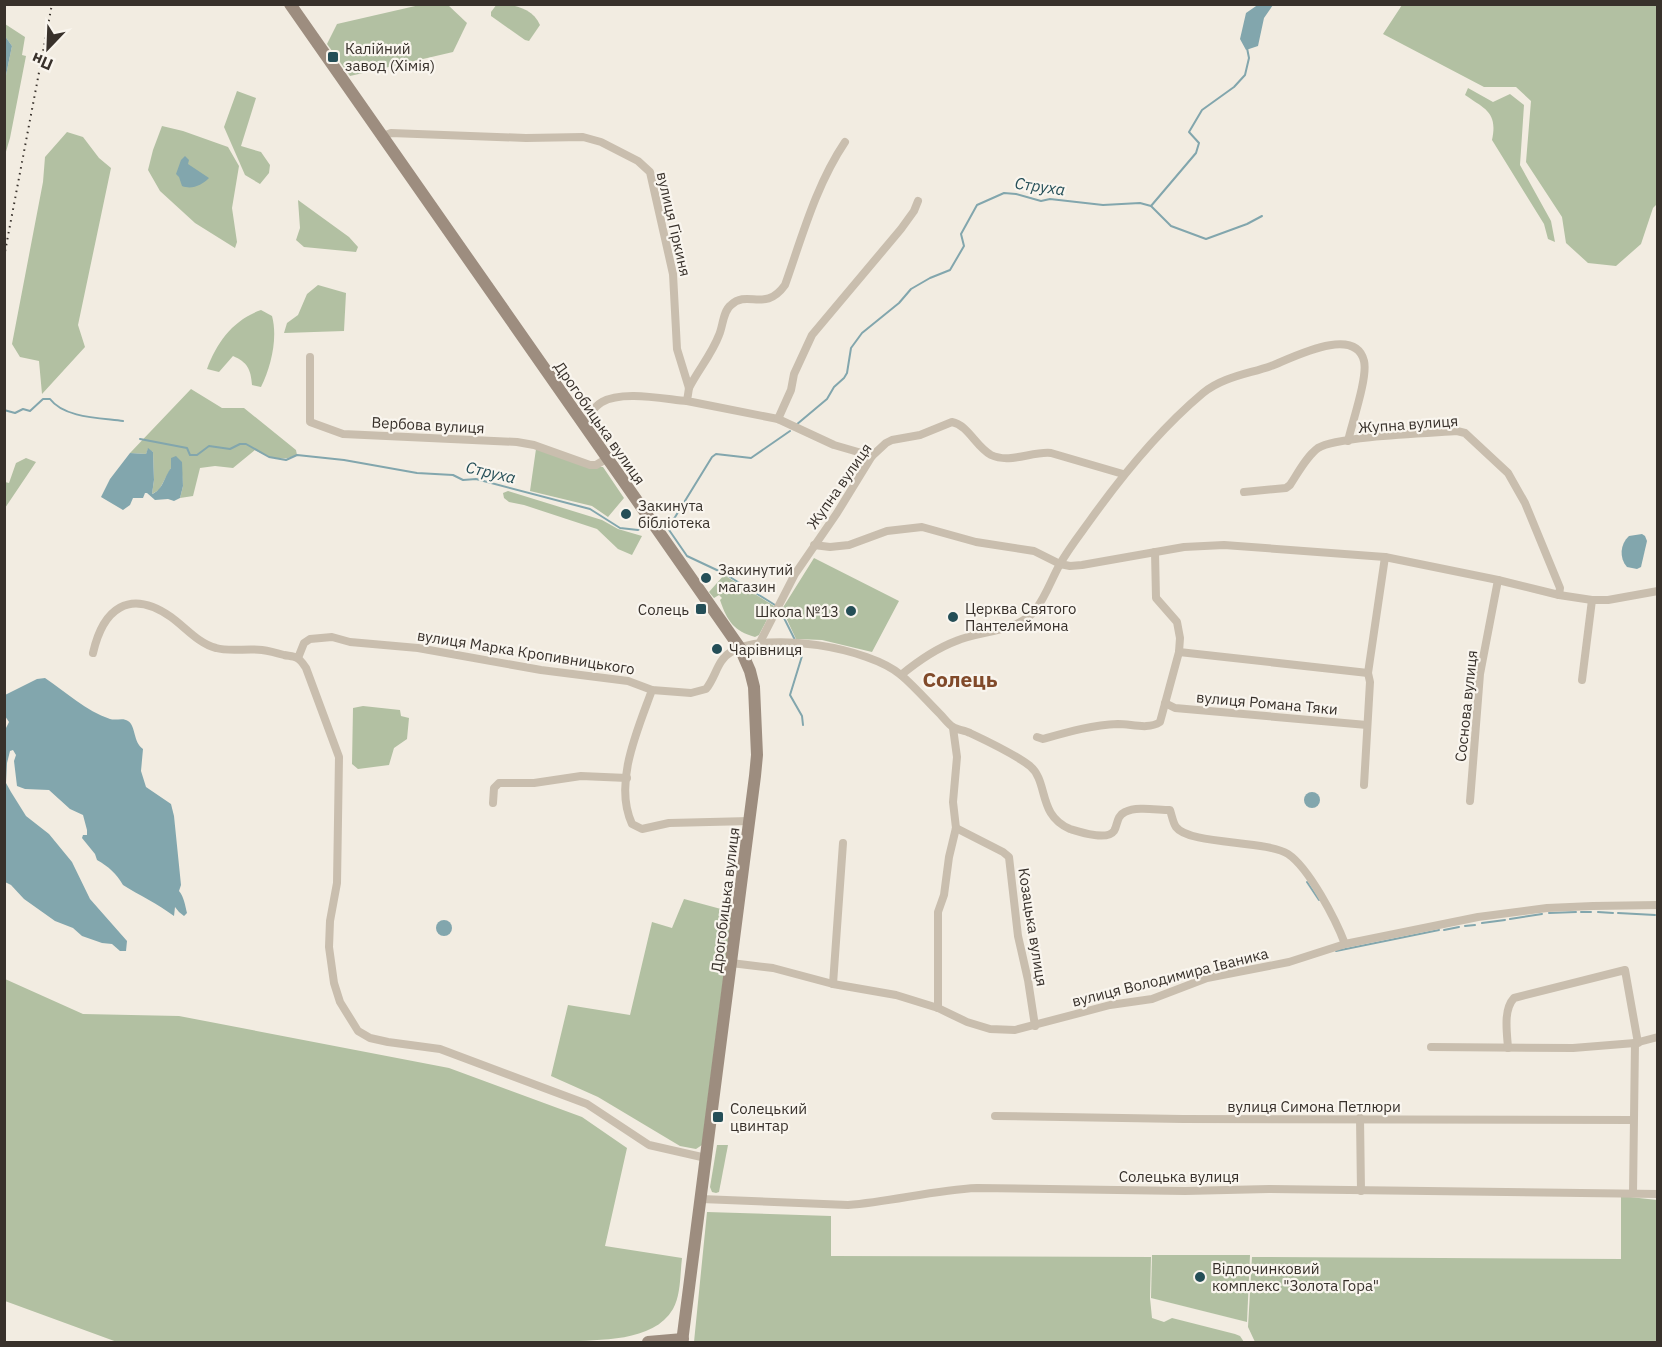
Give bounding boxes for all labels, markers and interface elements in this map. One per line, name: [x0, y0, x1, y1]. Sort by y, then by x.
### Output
north arrow: [18, 18, 78, 78]
place label: Калійний завод (Хімія): [345, 39, 435, 75]
text: Пн: [29, 48, 56, 75]
marker: Калійний завод (Хімія): [326, 50, 340, 64]
street label: вулиця Гіркиня: [653, 170, 695, 278]
water label: Струха: [1014, 173, 1066, 199]
street label: Дрогобицька вулиця: [550, 358, 650, 488]
street label: Жупна вулиця: [1357, 411, 1459, 437]
street label: Вербова вулиця: [371, 413, 485, 437]
street label: Жупна вулиця: [802, 439, 876, 533]
water label: Струха: [464, 457, 518, 487]
place label: Закинута бібліотека: [638, 496, 710, 532]
marker: Закинута бібліотека: [619, 507, 633, 521]
place label: Закинутий магазин: [718, 560, 793, 596]
marker: Закинутий магазин: [699, 571, 713, 585]
place label: Церква Святого Пантелеймона: [965, 599, 1076, 635]
place label: Солець: [638, 600, 689, 619]
marker: Солець: [694, 602, 708, 616]
place label: Школа №13: [755, 602, 839, 621]
marker: Школа №13: [844, 604, 858, 618]
marker: Церква Святого Пантелеймона: [946, 610, 960, 624]
street label: вулиця Марка Кропивницького: [416, 625, 636, 679]
place label: Чарівниця: [729, 640, 802, 659]
marker: Чарівниця: [710, 642, 724, 656]
street label: Соснова вулиця: [1451, 649, 1481, 763]
district label: Солець: [923, 665, 998, 693]
street label: вулиця Романа Тяки: [1195, 687, 1339, 719]
street label: Дрогобицька вулиця: [707, 826, 743, 974]
street label: Козацька вулиця: [1014, 866, 1052, 988]
street label: вулиця Володимира Іваника: [1070, 943, 1270, 1011]
street label: вулиця Симона Петлюри: [1227, 1097, 1401, 1116]
place label: Солецький цвинтар: [730, 1099, 807, 1135]
marker: Солецький цвинтар: [711, 1110, 725, 1124]
street label: Солецька вулиця: [1119, 1167, 1239, 1186]
place label: Відпочинковий комплекс "Золота Гора": [1212, 1259, 1379, 1295]
marker: Відпочинковий комплекс "Золота Гора": [1193, 1270, 1207, 1284]

